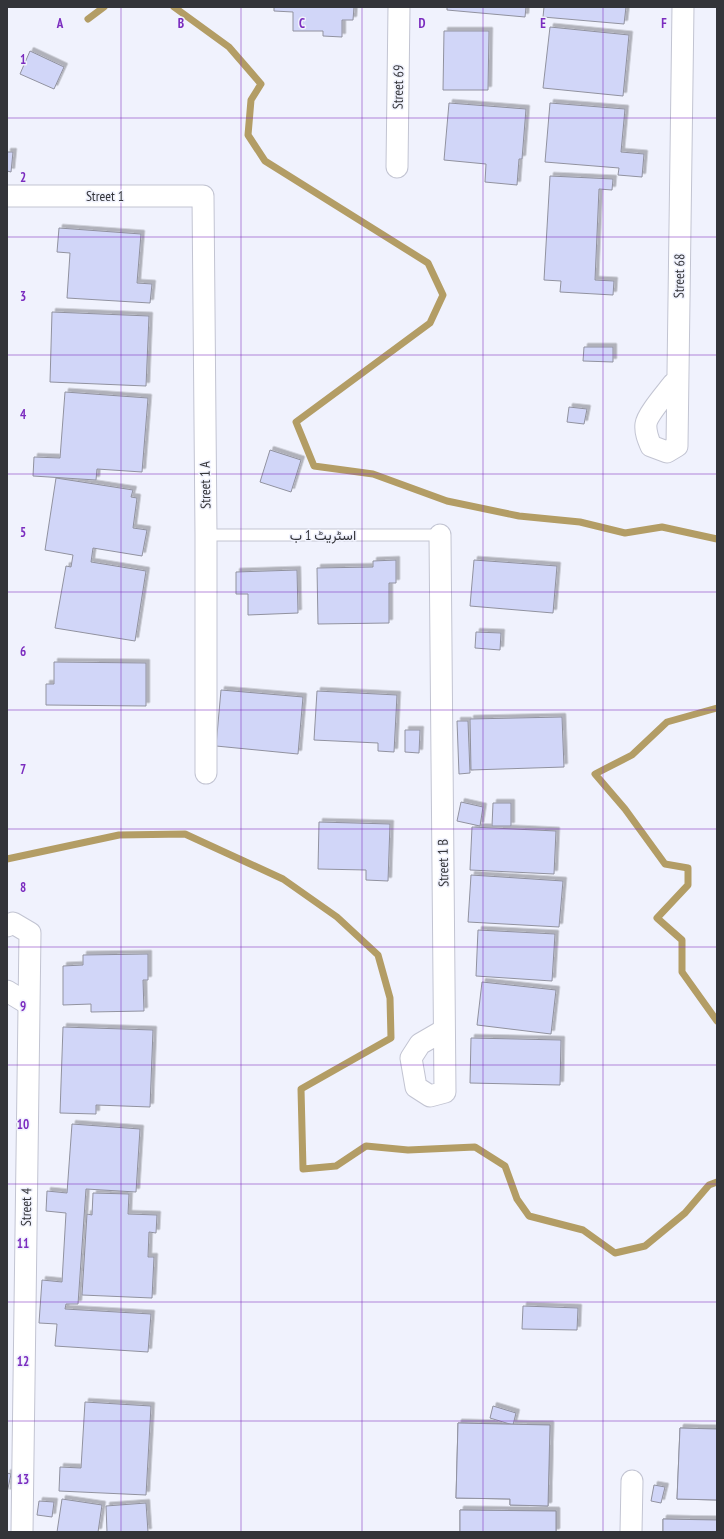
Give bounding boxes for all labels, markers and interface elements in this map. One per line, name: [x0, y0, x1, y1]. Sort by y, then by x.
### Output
text: A: [56, 15, 64, 32]
text: B: [178, 15, 184, 32]
text: C: [299, 15, 305, 32]
text: D: [419, 15, 426, 32]
text: E: [540, 15, 546, 32]
text: F: [661, 15, 667, 32]
text: 1: [20, 51, 26, 68]
street label: Street 69: [389, 65, 407, 109]
text: 2: [20, 169, 26, 186]
street label: Street 1: [86, 187, 124, 205]
street label: Street 68: [670, 254, 688, 298]
text: 3: [20, 288, 26, 305]
text: 4: [20, 406, 27, 423]
street label: Street 1 A: [196, 461, 214, 509]
text: 5: [20, 524, 26, 541]
street label: اسٹریٹ 1 ب: [290, 526, 356, 544]
text: 6: [20, 643, 26, 660]
text: 7: [20, 761, 26, 778]
street label: Street 1 B: [434, 839, 452, 887]
text: 8: [20, 879, 26, 896]
text: 9: [20, 998, 26, 1015]
text: 10: [17, 1116, 29, 1133]
street label: Street 4: [17, 1187, 35, 1226]
text: 11: [17, 1235, 29, 1252]
text: 12: [17, 1353, 29, 1370]
text: 13: [17, 1471, 29, 1488]

